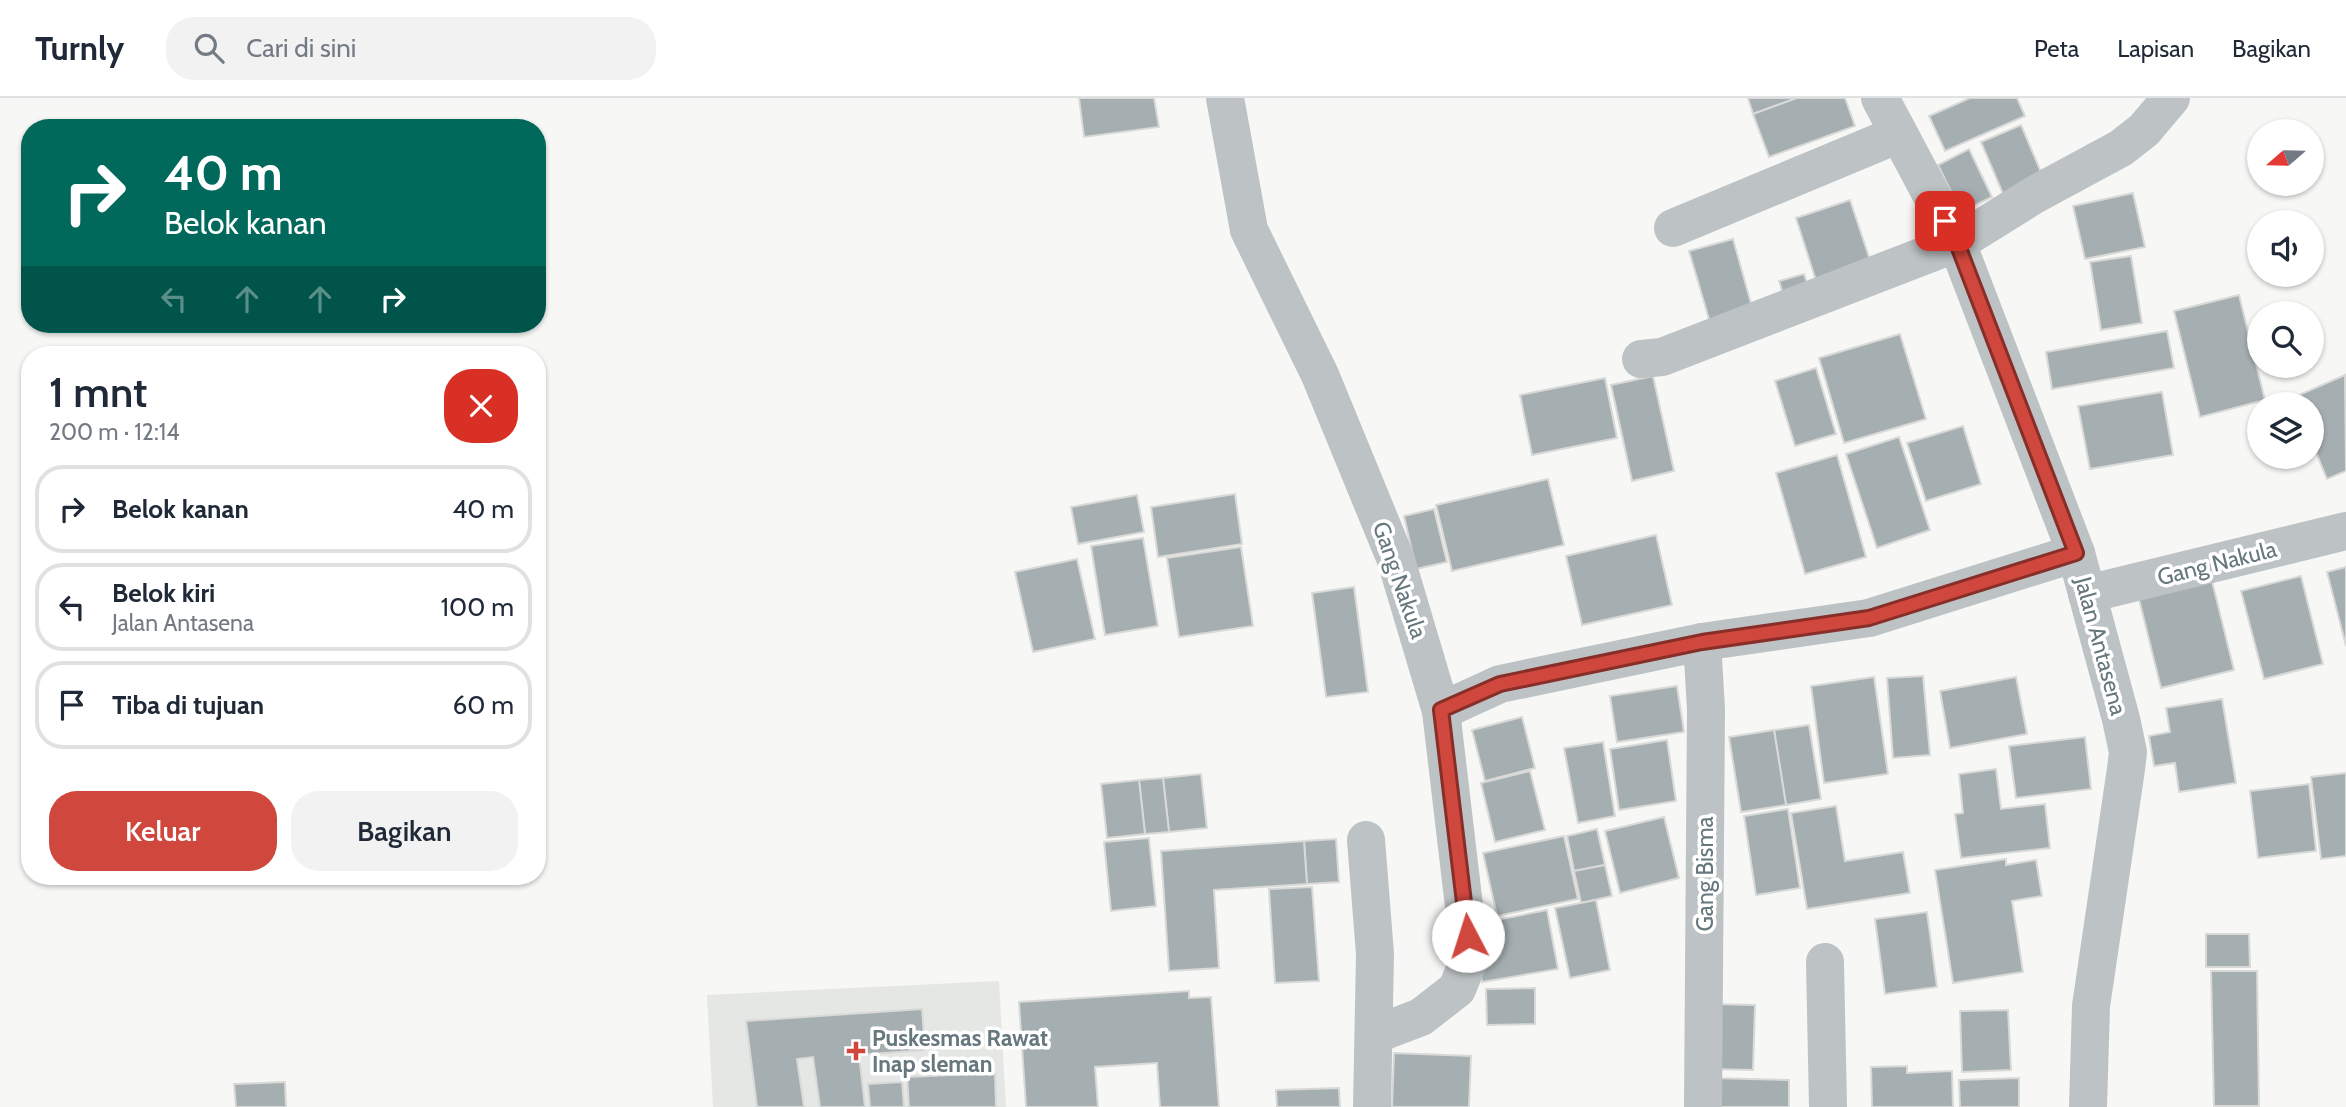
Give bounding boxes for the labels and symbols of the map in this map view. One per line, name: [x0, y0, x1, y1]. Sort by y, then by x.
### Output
north arrow: [2247, 119, 2324, 196]
pin: [1915, 191, 1975, 251]
street label: Gang Nakula: [1367, 518, 1433, 642]
street label: Gang Nakula: [2155, 535, 2279, 591]
street label: Jalan Antasena: [2069, 573, 2133, 718]
street label: Gang Bisma: [1691, 816, 1719, 932]
position arrow: [1431, 899, 1505, 973]
place label: Puskesmas Rawat Inap sleman: [872, 1024, 1048, 1078]
marker: Puskesmas Rawat Inap sleman: [846, 1041, 866, 1061]

